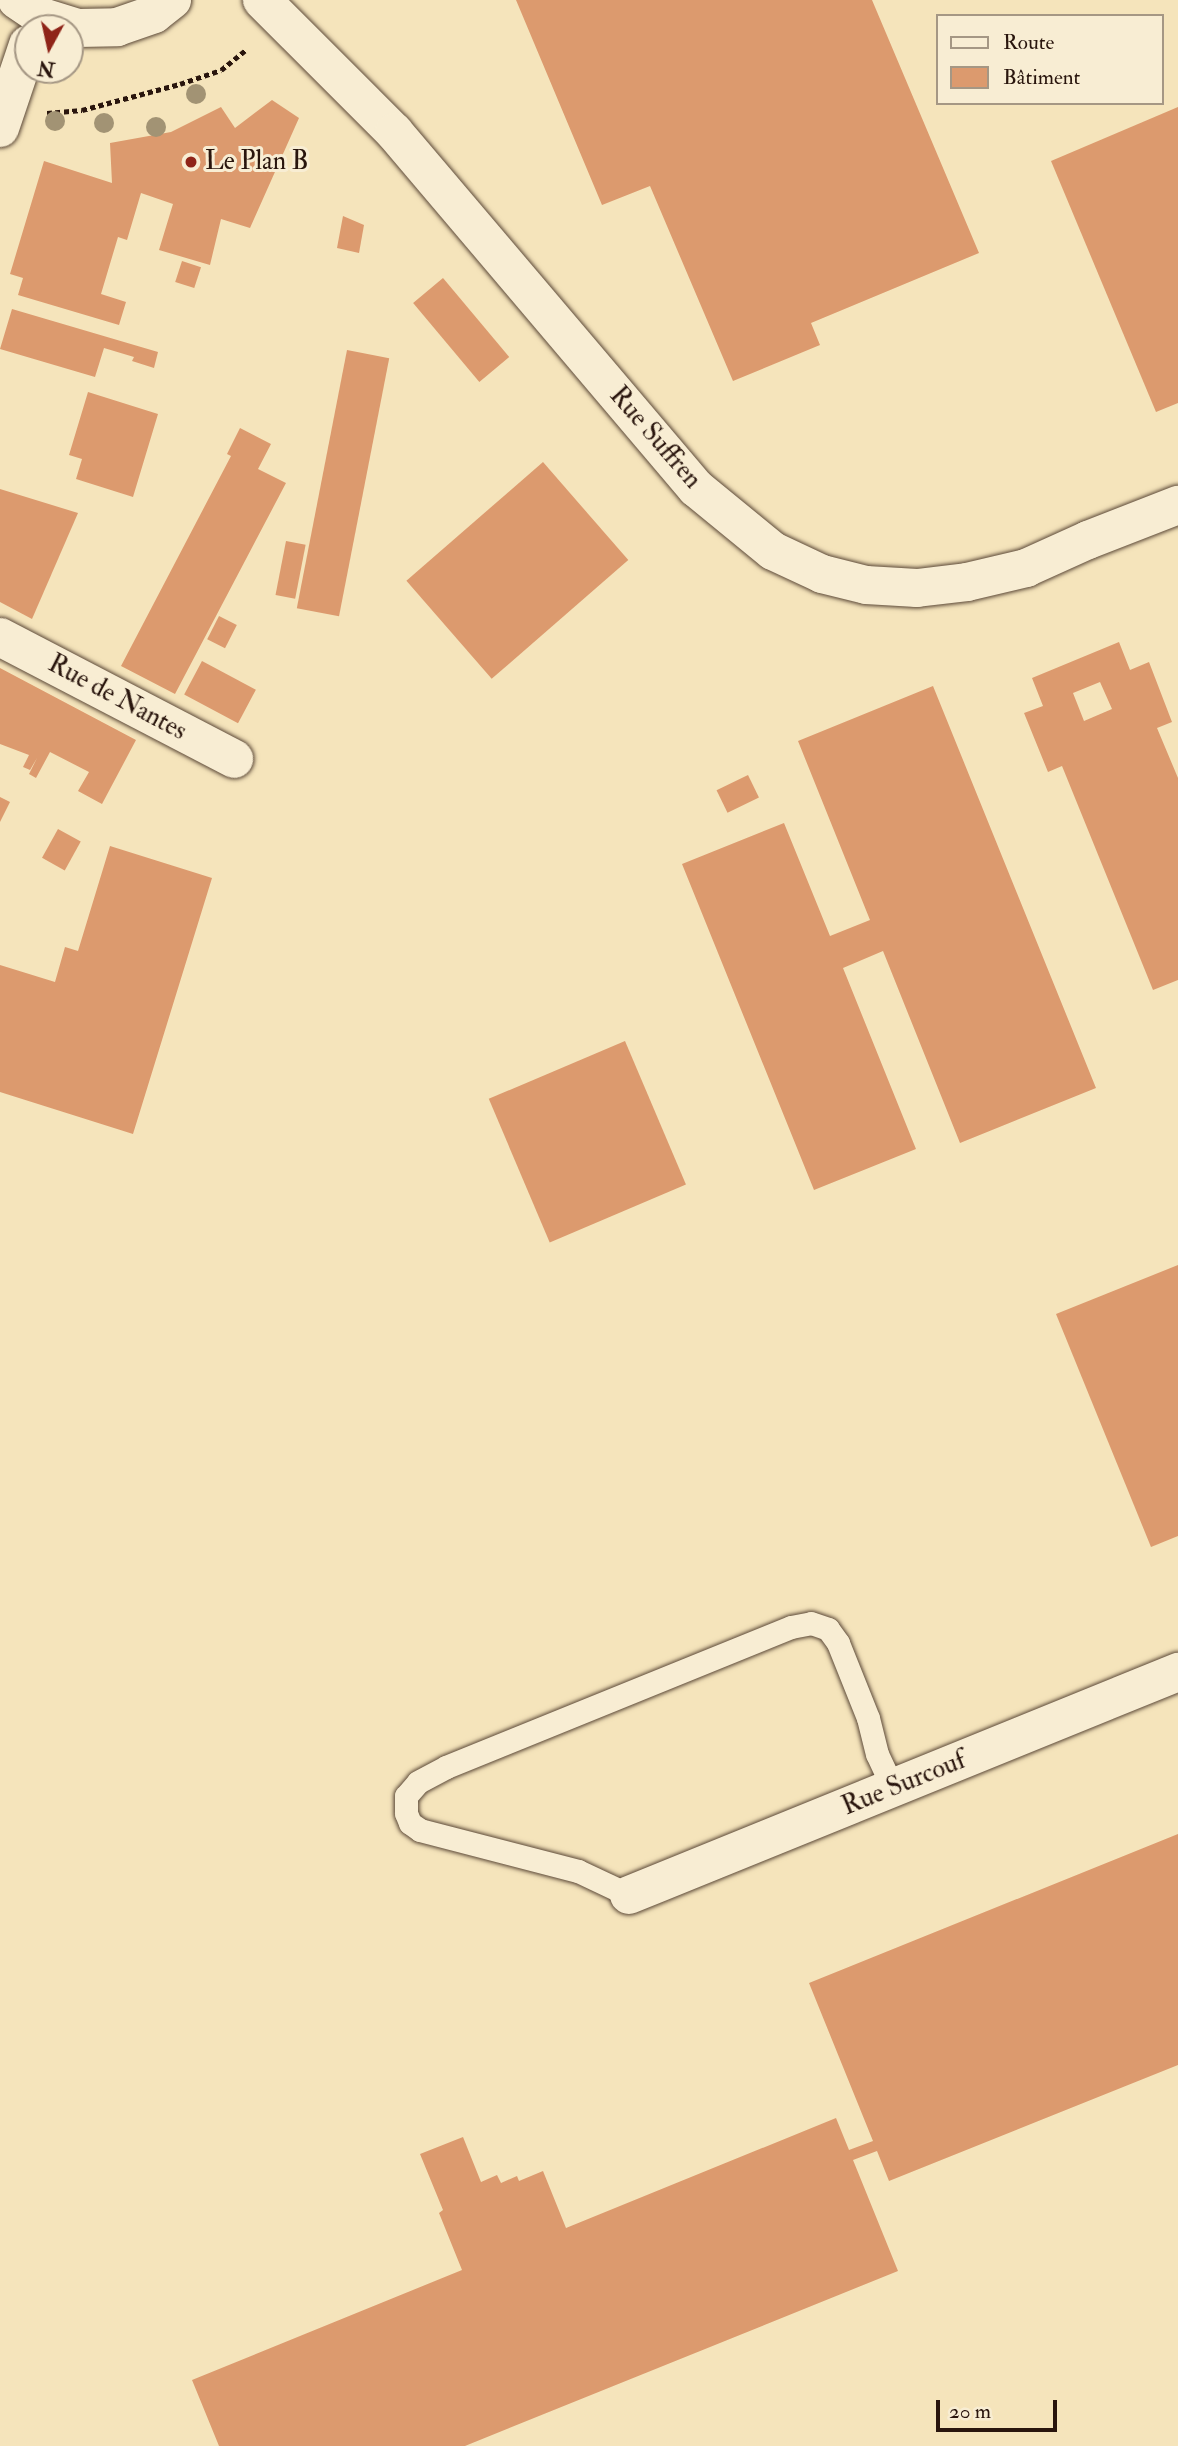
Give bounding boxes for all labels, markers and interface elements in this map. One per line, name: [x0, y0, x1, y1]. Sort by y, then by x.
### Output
north arrow: [14, 14, 84, 84]
legend: [936, 14, 1164, 105]
text: Route: [1003, 29, 1054, 56]
text: N: [36, 55, 56, 81]
text: Bâtiment: [1003, 64, 1080, 91]
place label: Le Plan B: [205, 146, 309, 178]
marker: Le Plan B: [183, 154, 199, 170]
street label: Rue Suffren: [602, 381, 708, 495]
street label: Rue de Nantes: [43, 649, 191, 747]
street label: Rue Surcouf: [838, 1745, 970, 1823]
scale bar: [940, 2386, 1061, 2430]
text: 20 m: [949, 2398, 991, 2425]

